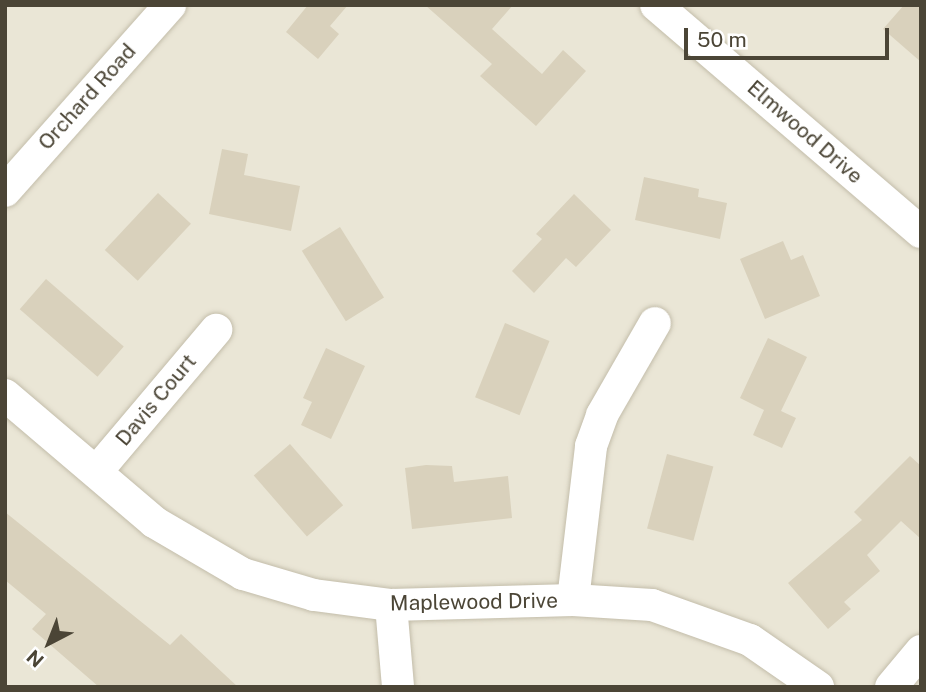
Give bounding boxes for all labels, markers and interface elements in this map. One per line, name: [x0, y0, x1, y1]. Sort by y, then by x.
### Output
scale bar: [688, 14, 893, 58]
text: 50 m: [697, 27, 747, 52]
street label: Orchard Road: [33, 39, 141, 155]
street label: Elmwood Drive: [742, 75, 868, 189]
street label: Davis Court: [110, 349, 202, 451]
street label: Maplewood Drive: [390, 588, 558, 616]
north arrow: [14, 608, 84, 678]
text: N: [22, 645, 48, 672]

